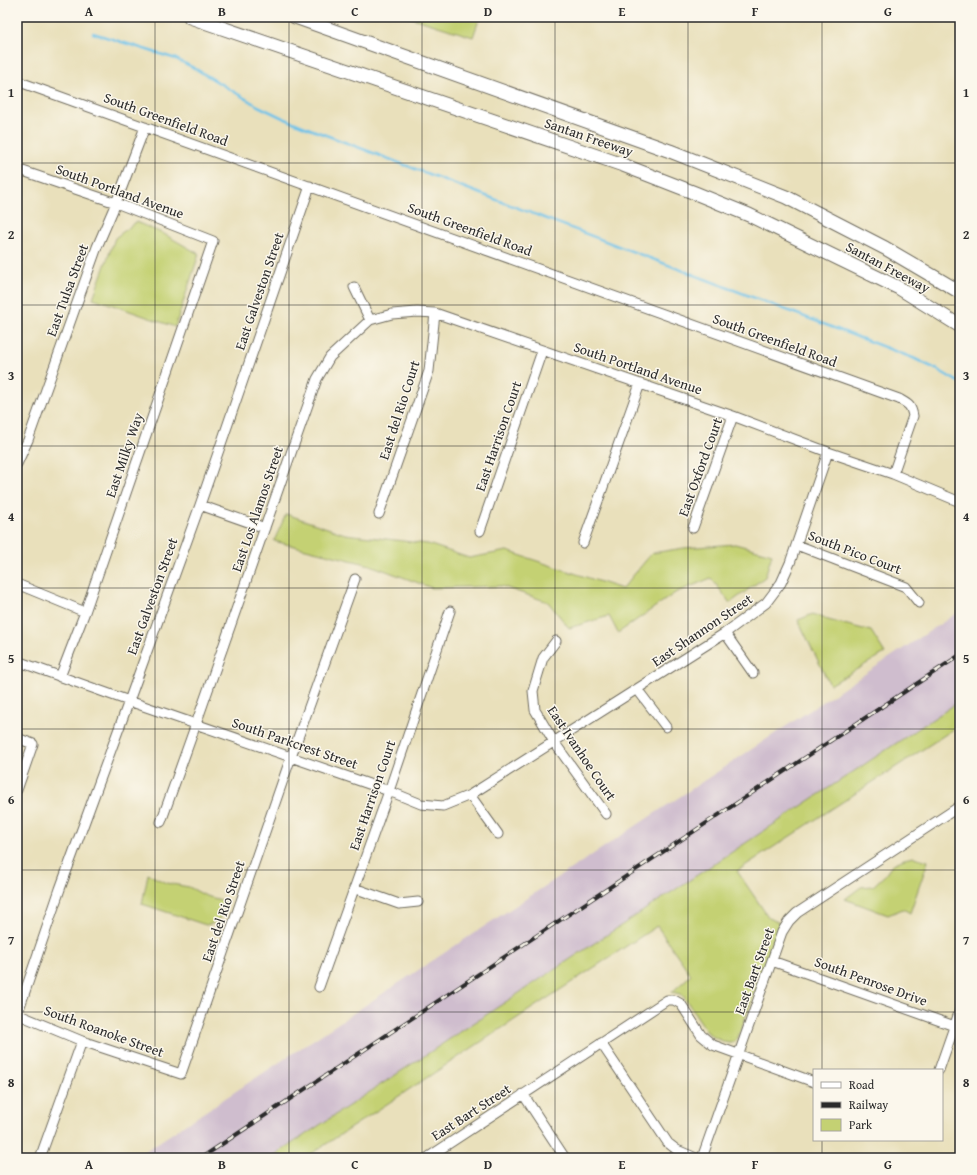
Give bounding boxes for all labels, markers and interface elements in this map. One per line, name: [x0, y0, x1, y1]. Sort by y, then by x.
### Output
text: A: [85, 2, 94, 21]
text: B: [218, 2, 226, 21]
text: C: [351, 2, 359, 21]
text: D: [484, 2, 492, 21]
text: E: [619, 2, 626, 21]
text: F: [752, 2, 759, 21]
text: G: [884, 2, 892, 21]
text: 1: [8, 83, 14, 102]
text: 1: [963, 83, 969, 102]
street label: South Greenfield Road: [101, 87, 231, 151]
street label: Santan Freeway: [542, 112, 636, 162]
street label: South Portland Avenue: [53, 159, 187, 224]
street label: South Greenfield Road: [405, 197, 535, 261]
text: 2: [8, 225, 15, 244]
text: 2: [963, 225, 970, 244]
street label: East Galveston Street: [229, 229, 289, 353]
street label: Santan Freeway: [842, 236, 934, 298]
street label: East Tulsa Street: [41, 241, 93, 339]
street label: South Greenfield Road: [710, 308, 840, 372]
street label: South Portland Avenue: [571, 337, 705, 400]
street label: East del Rio Court: [373, 358, 425, 462]
text: 3: [8, 366, 14, 385]
text: 3: [963, 366, 969, 385]
street label: East Harrison Court: [470, 378, 526, 494]
street label: East Milky Way: [100, 410, 148, 500]
street label: East Oxford Court: [673, 415, 727, 519]
street label: East Los Alamos Street: [226, 443, 288, 574]
text: 4: [8, 507, 15, 526]
text: 4: [963, 507, 970, 526]
street label: South Pico Court: [805, 525, 905, 579]
street label: East Galveston Street: [122, 535, 183, 657]
street label: East Shannon Street: [648, 589, 756, 671]
text: 5: [8, 649, 15, 668]
text: 5: [963, 649, 970, 668]
street label: East Ivanhoe Court: [543, 702, 621, 804]
street label: South Parkcrest Street: [229, 712, 361, 774]
street label: East Harrison Court: [344, 737, 400, 853]
text: 6: [8, 790, 15, 809]
text: 6: [963, 790, 970, 809]
street label: East del Rio Street: [196, 858, 250, 964]
street label: East Bart Street: [729, 925, 779, 1017]
text: 7: [8, 931, 15, 950]
text: 7: [963, 931, 970, 950]
street label: South Penrose Drive: [812, 951, 931, 1011]
street label: South Roanoke Street: [41, 1000, 167, 1062]
legend: [813, 1069, 943, 1141]
text: 8: [8, 1073, 15, 1092]
text: 8: [963, 1073, 970, 1092]
text: Road: [849, 1076, 875, 1093]
street label: East Bart Street: [427, 1079, 515, 1145]
text: Railway: [849, 1096, 888, 1113]
text: Park: [849, 1116, 873, 1133]
text: A: [85, 1155, 94, 1174]
text: B: [218, 1155, 226, 1174]
text: C: [351, 1155, 359, 1174]
text: D: [484, 1155, 492, 1174]
text: E: [619, 1155, 626, 1174]
text: F: [752, 1155, 759, 1174]
text: G: [884, 1155, 892, 1174]

